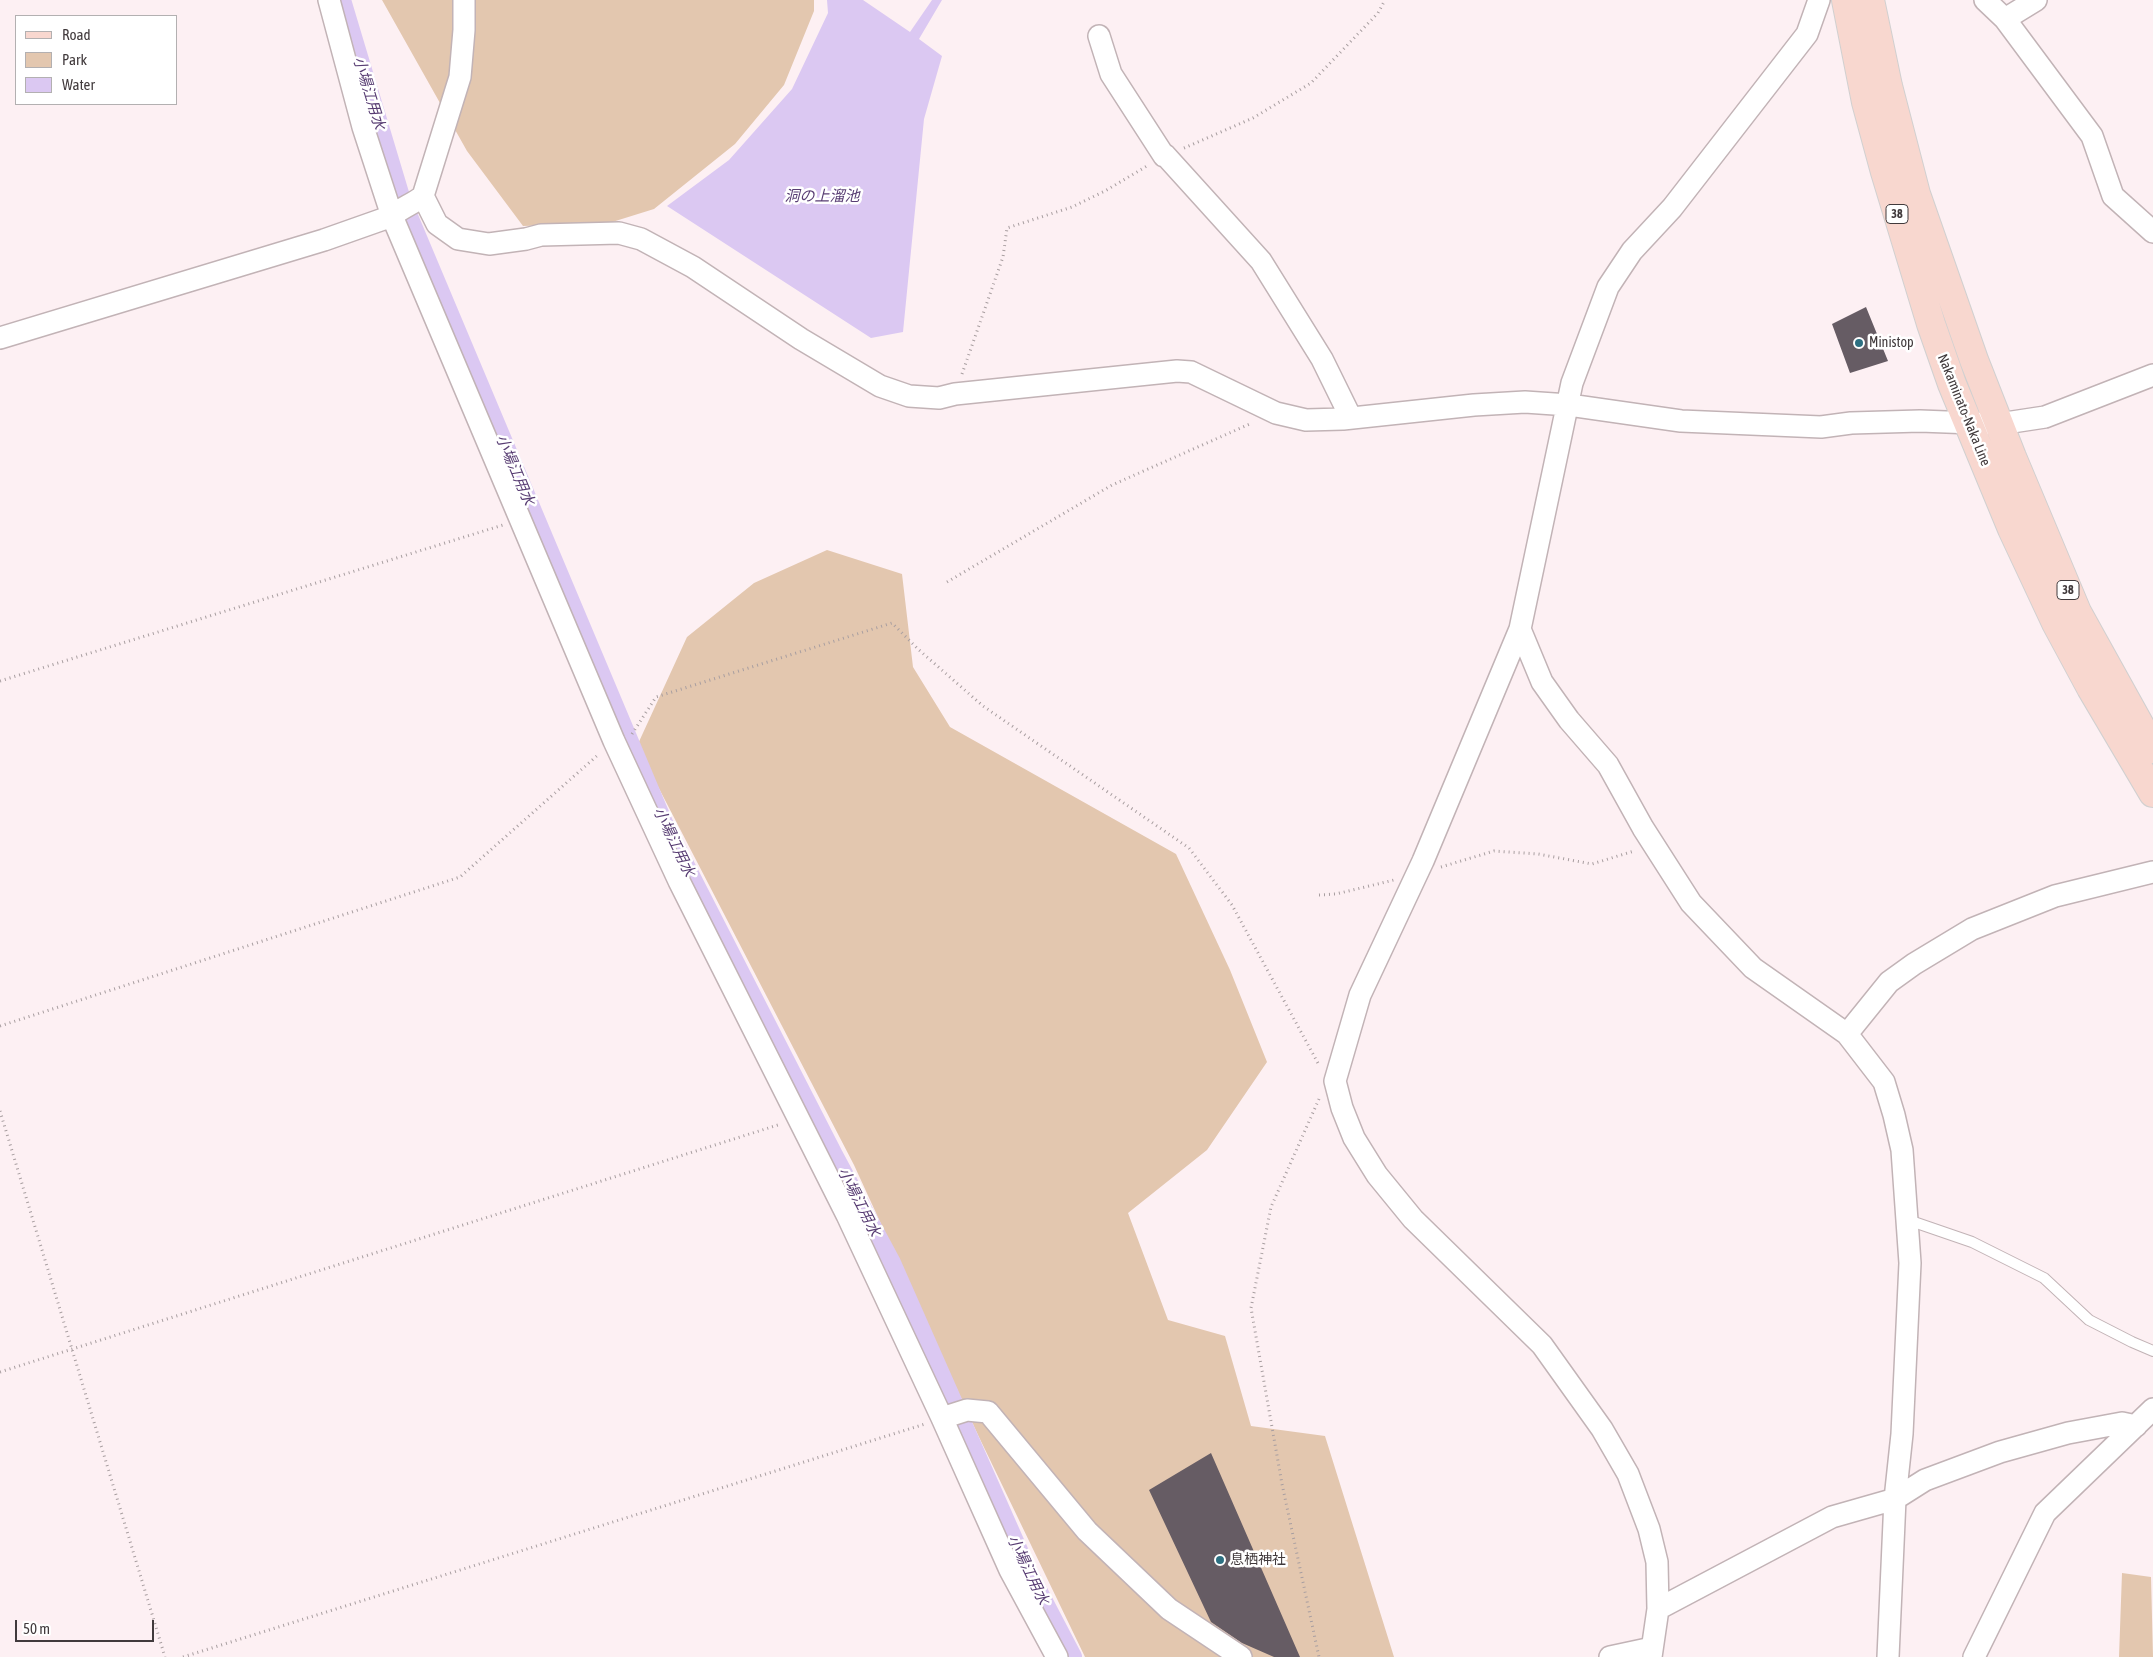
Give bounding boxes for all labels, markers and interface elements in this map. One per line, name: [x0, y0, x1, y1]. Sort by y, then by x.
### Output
legend: [15, 15, 178, 105]
text: Road: [62, 26, 91, 43]
text: Park: [62, 51, 87, 68]
water label: 小場江用水: [349, 55, 389, 131]
text: Water: [62, 76, 95, 93]
water label: 洞の上溜池: [785, 187, 859, 205]
road number: 38: [1886, 204, 1908, 223]
place label: Ministop: [1869, 335, 1914, 351]
marker: Ministop: [1853, 337, 1865, 349]
street label: Nakaminato-Naka Line: [1934, 352, 1994, 468]
water label: 小場江用水: [492, 432, 538, 508]
road number: 38: [2057, 580, 2079, 600]
water label: 小場江用水: [649, 804, 699, 880]
water label: 小場江用水: [834, 1165, 884, 1239]
water label: 小場江用水: [1003, 1532, 1053, 1608]
place label: 息栖神社: [1230, 1552, 1286, 1568]
marker: 息栖神社: [1214, 1554, 1226, 1566]
scale bar: [18, 1610, 156, 1642]
text: 50 m: [23, 1620, 50, 1637]

